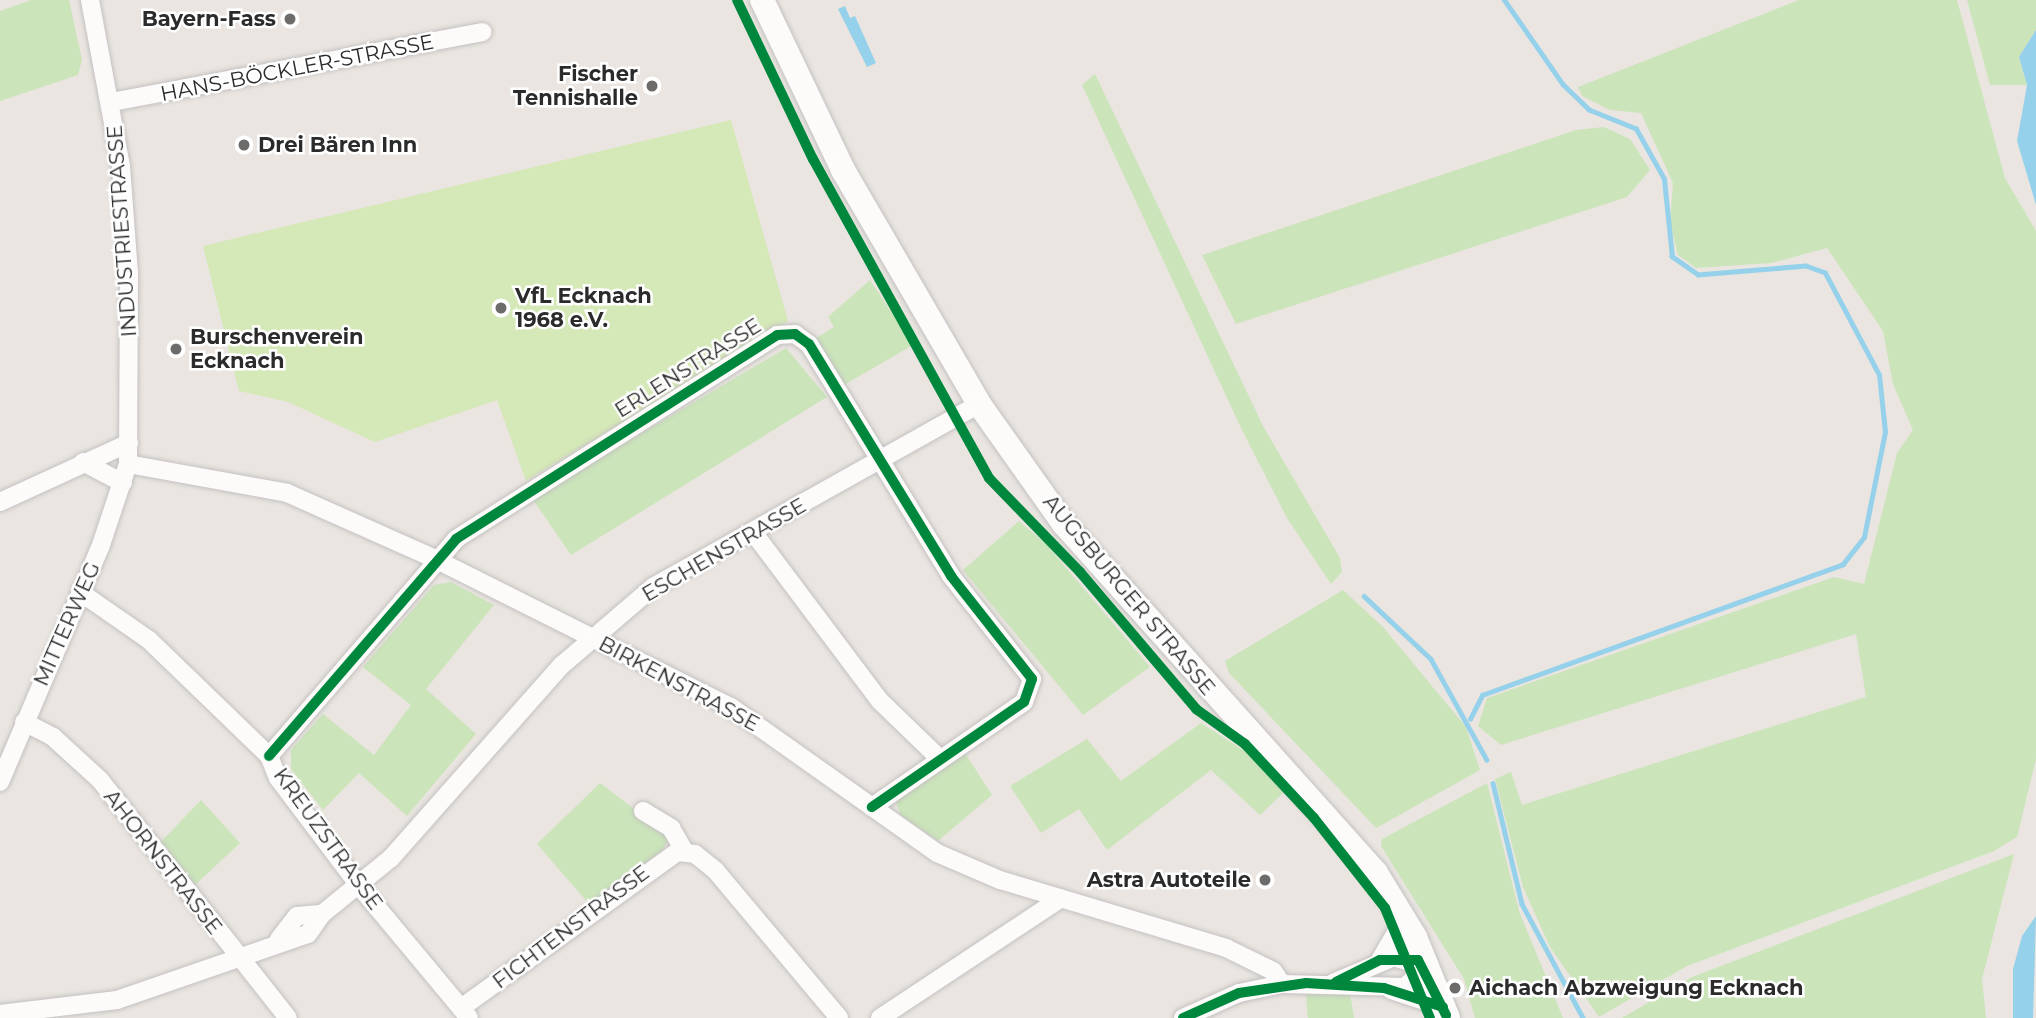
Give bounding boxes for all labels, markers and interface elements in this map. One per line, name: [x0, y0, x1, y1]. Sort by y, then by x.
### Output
place label: Bayern-Fass: [142, 6, 276, 32]
marker: Bayern-Fass: [282, 11, 298, 27]
street label: HANS-BÖCKLER-STRASSE: [158, 29, 436, 107]
place label: Fischer Tennishalle: [513, 61, 638, 111]
marker: Fischer Tennishalle: [644, 78, 660, 94]
street label: INDUSTRIESTRASSE: [102, 124, 142, 338]
place label: Drei Bären Inn: [258, 132, 417, 158]
marker: Drei Bären Inn: [236, 137, 252, 153]
place label: VfL Ecknach 1968 e.V.: [515, 283, 652, 333]
marker: VfL Ecknach 1968 e.V.: [493, 300, 509, 316]
street label: ERLENSTRASSE: [610, 313, 766, 423]
place label: Burschenverein Ecknach: [190, 324, 364, 374]
marker: Burschenverein Ecknach: [168, 341, 184, 357]
street label: AUGSBURGER STRASSE: [1038, 490, 1220, 700]
street label: ESCHENSTRASSE: [638, 493, 810, 607]
street label: MITTERWEG: [28, 558, 106, 690]
street label: BIRKENSTRASSE: [594, 631, 764, 737]
street label: KREUZSTRASSE: [268, 763, 388, 915]
street label: AHORNSTRASSE: [99, 785, 227, 939]
street label: FICHTENSTRASSE: [488, 860, 654, 994]
place label: Astra Autoteile: [1087, 867, 1251, 893]
marker: Astra Autoteile: [1257, 872, 1273, 888]
place label: Aichach Abzweigung Ecknach: [1469, 975, 1803, 1001]
marker: Aichach Abzweigung Ecknach: [1447, 980, 1463, 996]

